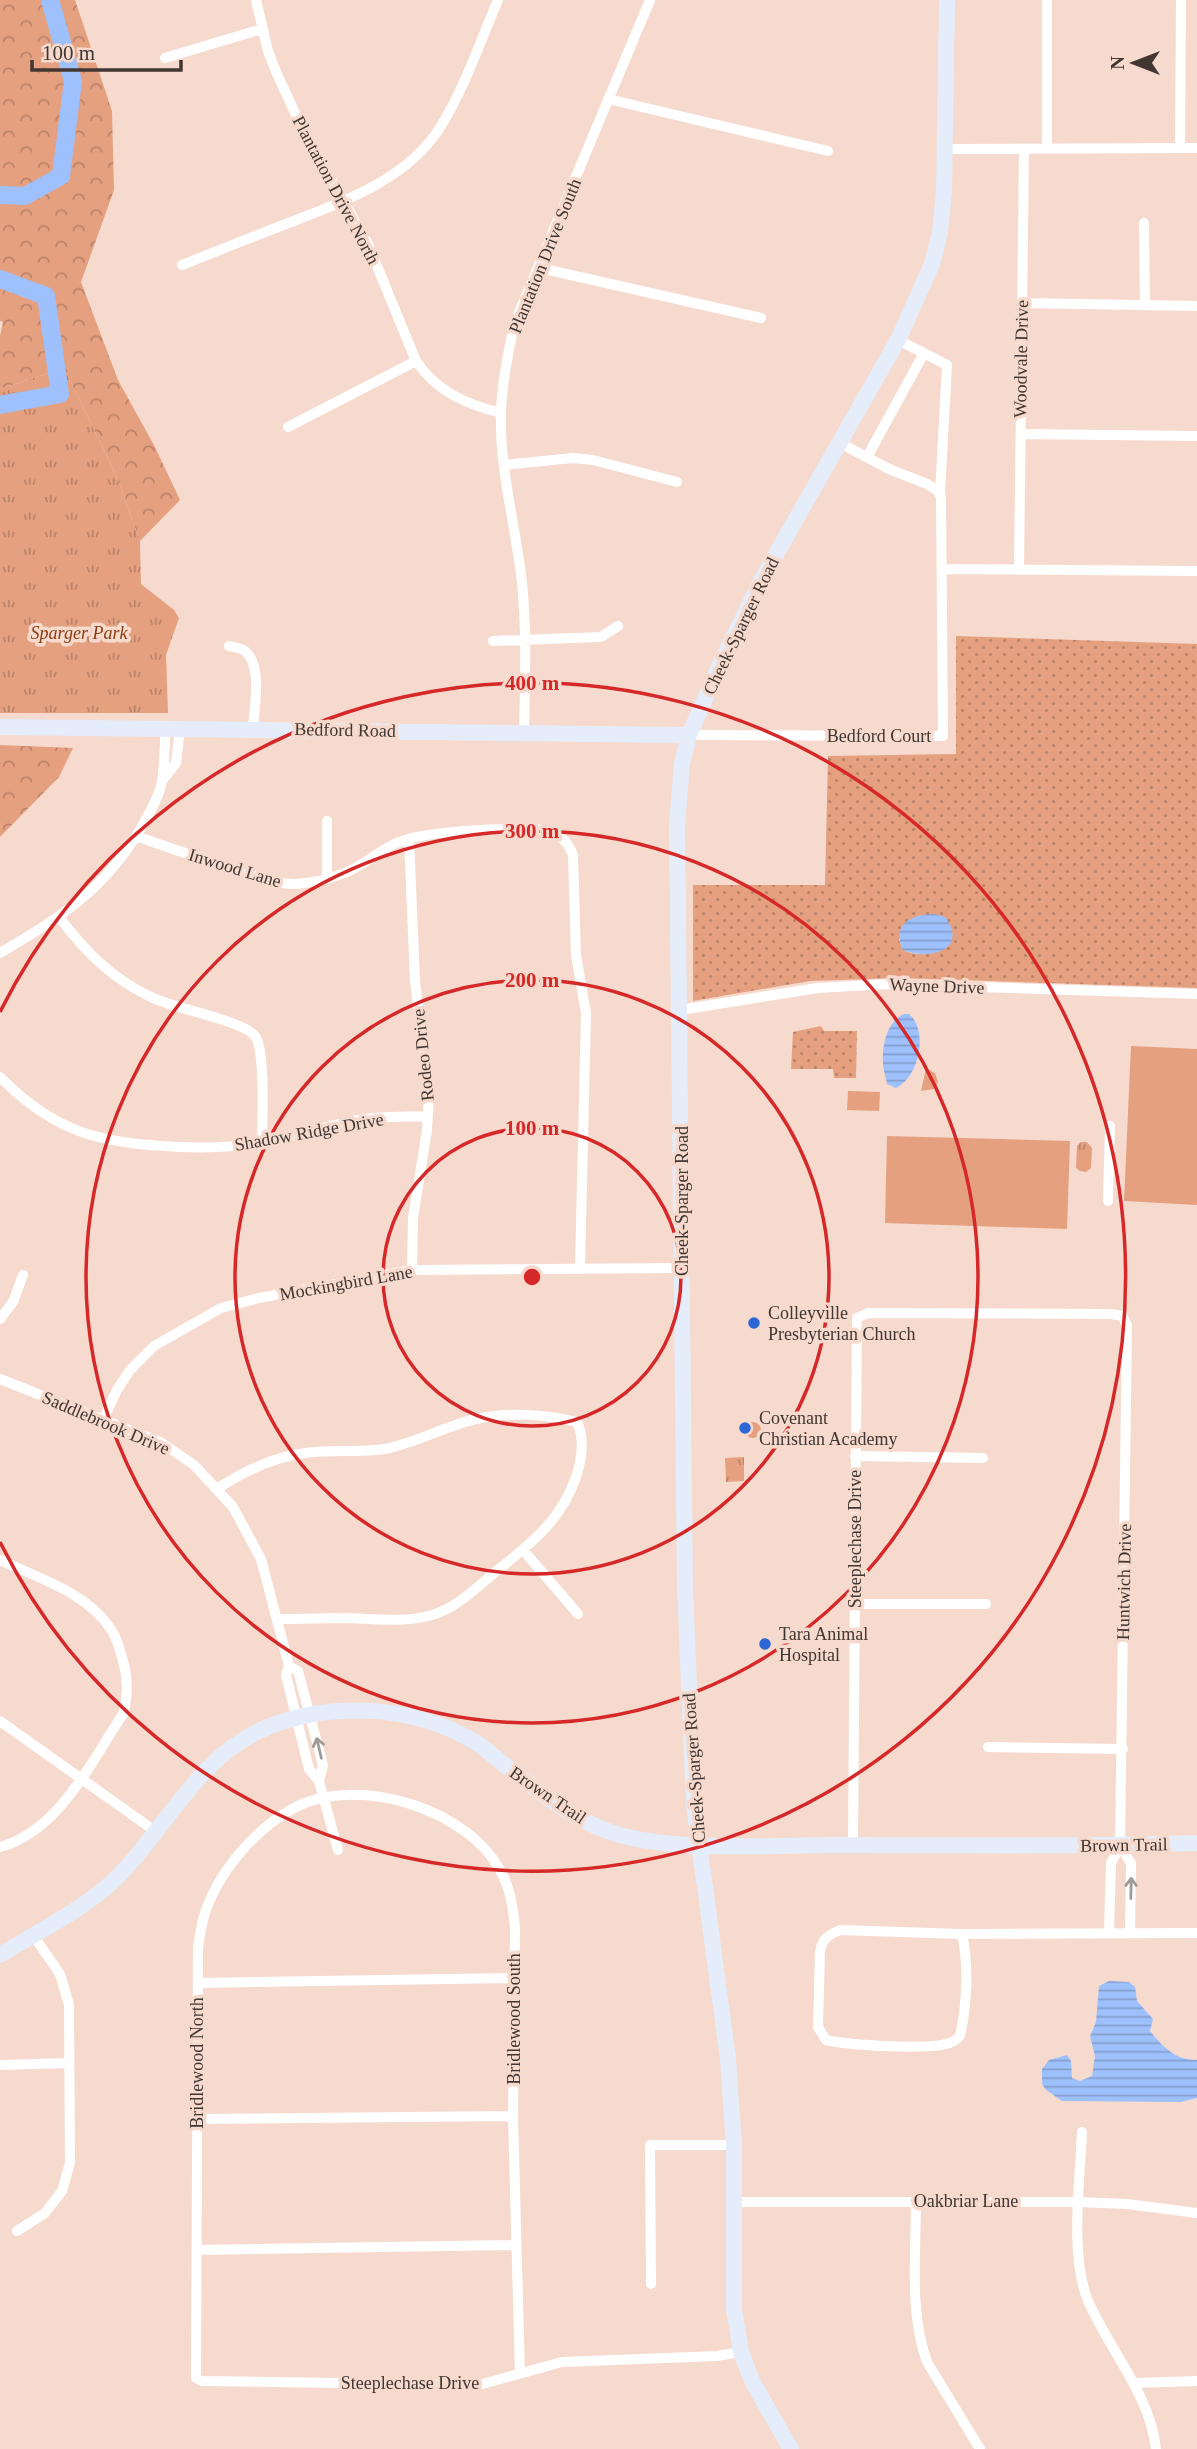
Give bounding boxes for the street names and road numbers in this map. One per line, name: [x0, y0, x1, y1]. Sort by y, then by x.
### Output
street label: Plantation Drive North: [288, 112, 384, 268]
street label: Plantation Drive South: [505, 176, 585, 336]
street label: Woodvale Drive: [1010, 300, 1032, 418]
street label: Cheek-Sparger Road: [699, 554, 783, 698]
street label: Bedford Road: [294, 719, 396, 741]
street label: Bedford Court: [827, 726, 931, 746]
street label: Inwood Lane: [186, 844, 284, 892]
street label: Wayne Drive: [889, 974, 985, 998]
street label: Rodeo Drive: [408, 1008, 438, 1102]
street label: Shadow Ridge Drive: [233, 1109, 385, 1155]
street label: Cheek-Sparger Road: [672, 1126, 692, 1276]
street label: Mockingbird Lane: [278, 1261, 414, 1305]
street label: Saddlebrook Drive: [39, 1387, 173, 1459]
street label: Steeplechase Drive: [845, 1470, 865, 1608]
street label: Huntwich Drive: [1113, 1524, 1135, 1640]
street label: Cheek-Sparger Road: [679, 1692, 709, 1844]
street label: Brown Trail: [506, 1762, 590, 1828]
street label: Brown Trail: [1080, 1834, 1168, 1856]
street label: Bridlewood South: [504, 1953, 524, 2085]
street label: Bridlewood North: [187, 1997, 207, 2129]
street label: Oakbriar Lane: [914, 2191, 1018, 2211]
street label: Steeplechase Drive: [341, 2373, 479, 2393]

